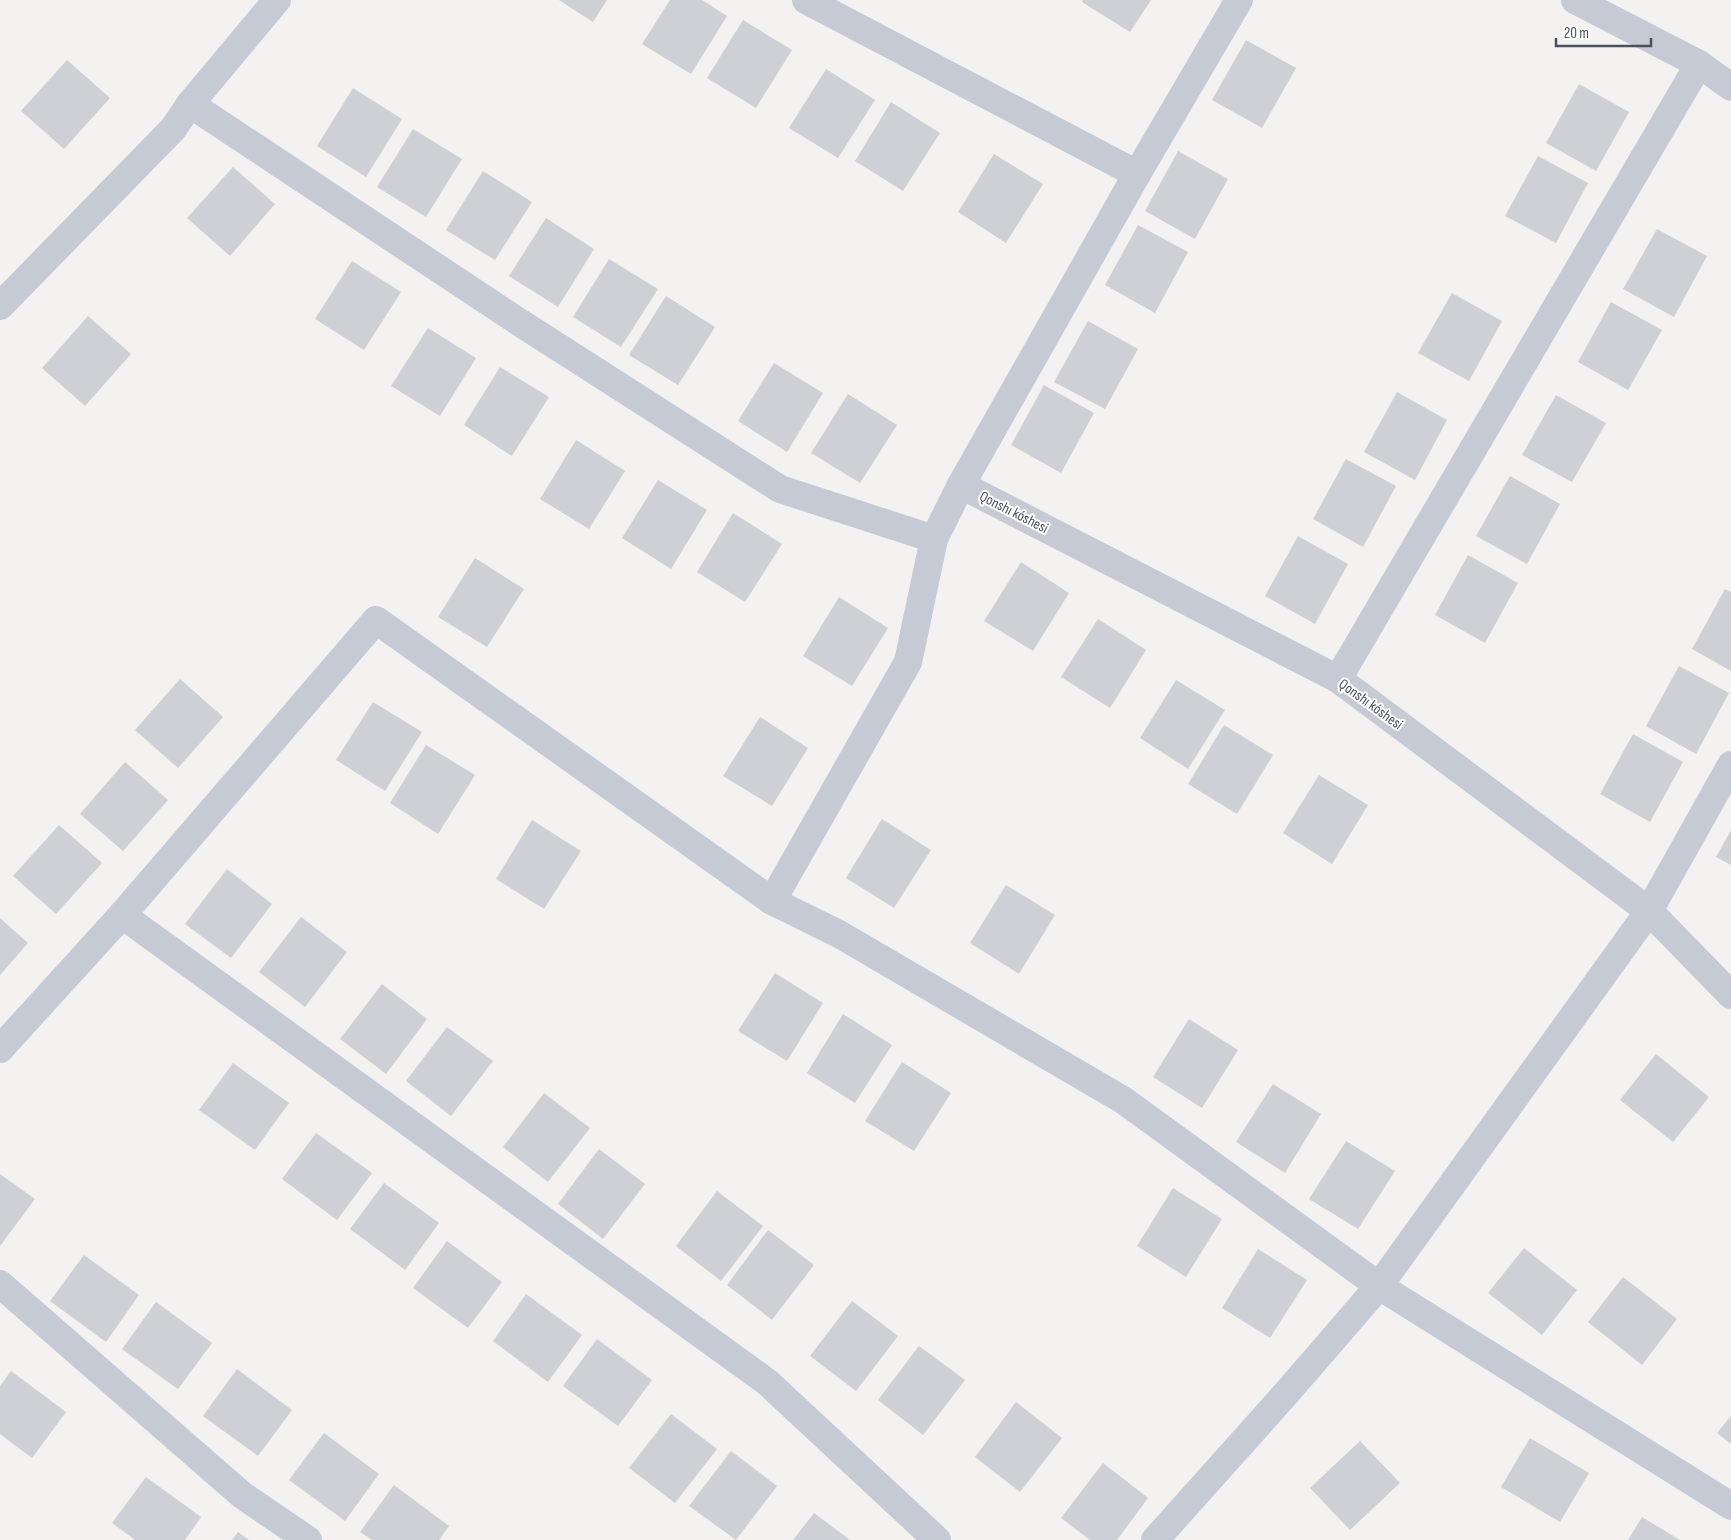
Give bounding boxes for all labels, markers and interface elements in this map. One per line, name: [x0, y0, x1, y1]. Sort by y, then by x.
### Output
scale bar: [1556, 15, 1651, 47]
text: 20 m: [1564, 24, 1589, 43]
street label: Qonshı kóshesi: [976, 487, 1052, 538]
street label: Qonshı kóshesi: [1335, 675, 1407, 734]

